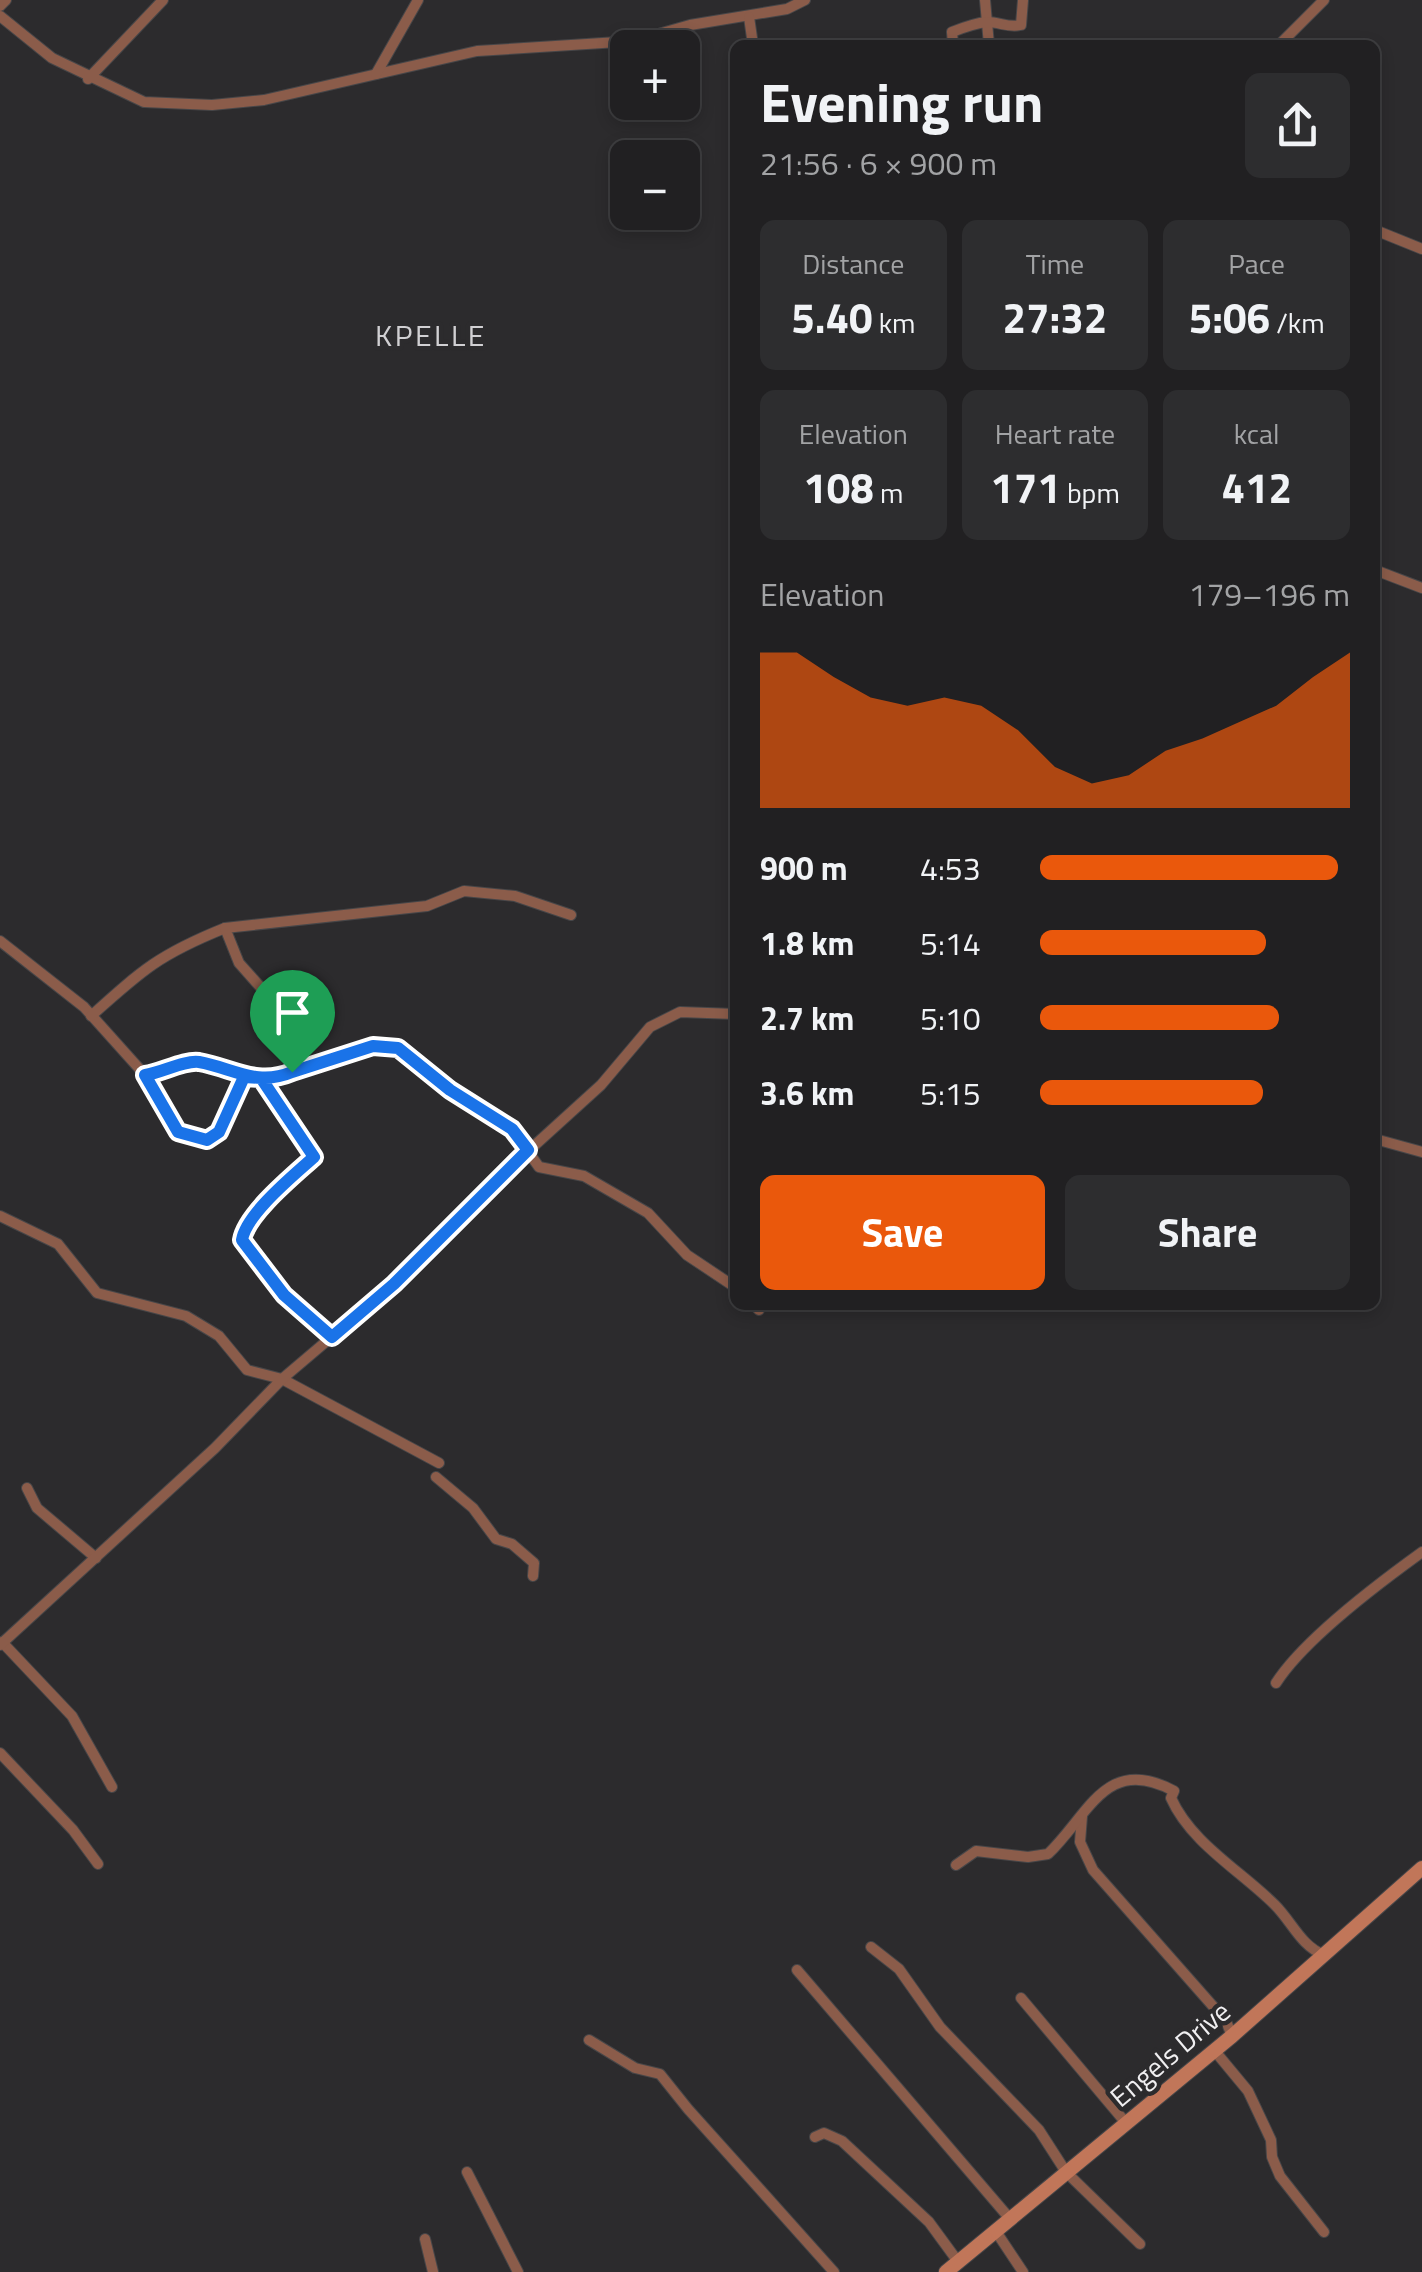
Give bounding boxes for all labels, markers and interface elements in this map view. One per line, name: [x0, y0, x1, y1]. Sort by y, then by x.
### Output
map controls: [610, 30, 700, 230]
button: +: [610, 30, 700, 120]
text: Evening run: [760, 60, 1043, 143]
button: share: [1245, 73, 1350, 178]
text: 21:56 · 6 × 900 m: [760, 139, 997, 187]
button: −: [610, 140, 700, 230]
text: Distance: [802, 242, 904, 285]
text: Time: [1026, 242, 1084, 285]
text: Pace: [1228, 242, 1285, 285]
text: 5.40: [791, 285, 872, 349]
text: 27:32: [1003, 285, 1107, 349]
text: 5:06: [1189, 285, 1270, 349]
text: km: [872, 301, 915, 344]
text: /km: [1270, 301, 1325, 344]
district label: KPELLE: [375, 312, 487, 358]
text: Elevation: [799, 412, 908, 455]
text: Heart rate: [995, 412, 1115, 455]
text: kcal: [1234, 412, 1280, 455]
text: 108: [803, 455, 874, 519]
text: 171: [990, 455, 1061, 519]
text: 412: [1221, 455, 1292, 519]
text: m: [874, 471, 903, 514]
text: bpm: [1061, 471, 1120, 514]
text: Elevation: [760, 570, 884, 618]
text: 179–196 m: [1188, 570, 1350, 618]
text: 900 m: [760, 844, 848, 892]
text: 4:53: [920, 844, 981, 892]
text: 1.8 km: [760, 919, 854, 967]
text: 5:14: [920, 919, 981, 967]
pin: [250, 970, 335, 1073]
icon: arrive: [265, 985, 320, 1040]
text: 2.7 km: [760, 994, 854, 1042]
text: 5:10: [920, 994, 981, 1042]
text: 3.6 km: [760, 1069, 854, 1117]
text: 5:15: [920, 1069, 981, 1117]
button: Save: [760, 1175, 1045, 1290]
button: Share: [1065, 1175, 1350, 1290]
street label: Engels Drive: [1100, 1990, 1239, 2117]

